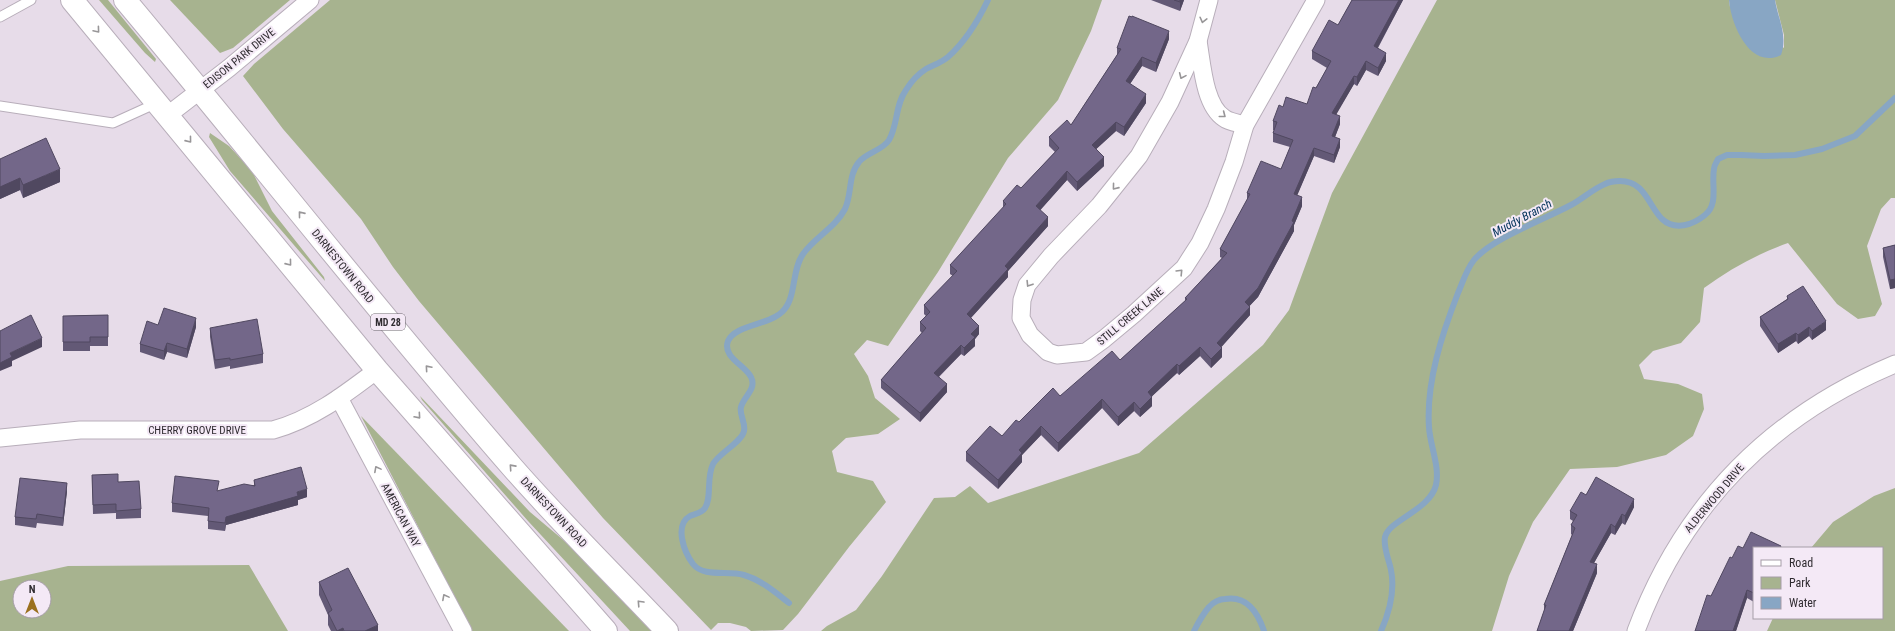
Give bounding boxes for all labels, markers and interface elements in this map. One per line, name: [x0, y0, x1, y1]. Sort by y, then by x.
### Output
one-way arrow: [1199, 16, 1208, 23]
one-way arrow: [92, 25, 99, 33]
street label: EDISON PARK DRIVE: [201, 25, 278, 91]
one-way arrow: [1179, 72, 1187, 80]
one-way arrow: [1218, 110, 1225, 117]
one-way arrow: [185, 136, 192, 143]
one-way arrow: [1112, 182, 1119, 189]
water label: Muddy Branch: [1490, 196, 1555, 240]
one-way arrow: [298, 211, 305, 218]
street label: DARNESTOWN ROAD: [309, 227, 376, 306]
one-way arrow: [285, 258, 292, 265]
one-way arrow: [1175, 269, 1183, 277]
one-way arrow: [1026, 280, 1033, 287]
street label: STILL CREEK LANE: [1094, 284, 1167, 348]
road number: MD 28: [371, 314, 405, 330]
one-way arrow: [425, 366, 432, 373]
one-way arrow: [413, 411, 420, 419]
street label: CHERRY GROVE DRIVE: [148, 424, 246, 437]
street label: ALDERWOOD DRIVE: [1682, 461, 1747, 535]
one-way arrow: [510, 464, 517, 472]
one-way arrow: [374, 466, 382, 474]
street label: DARNESTOWN ROAD: [518, 475, 589, 550]
street label: AMERICAN WAY: [378, 481, 423, 550]
legend: [1753, 547, 1883, 619]
text: Road: [1789, 556, 1813, 570]
text: Park: [1789, 576, 1811, 590]
north arrow: [12, 579, 52, 619]
text: N: [29, 583, 36, 596]
one-way arrow: [442, 593, 450, 601]
text: Water: [1789, 596, 1817, 610]
one-way arrow: [638, 600, 645, 607]

